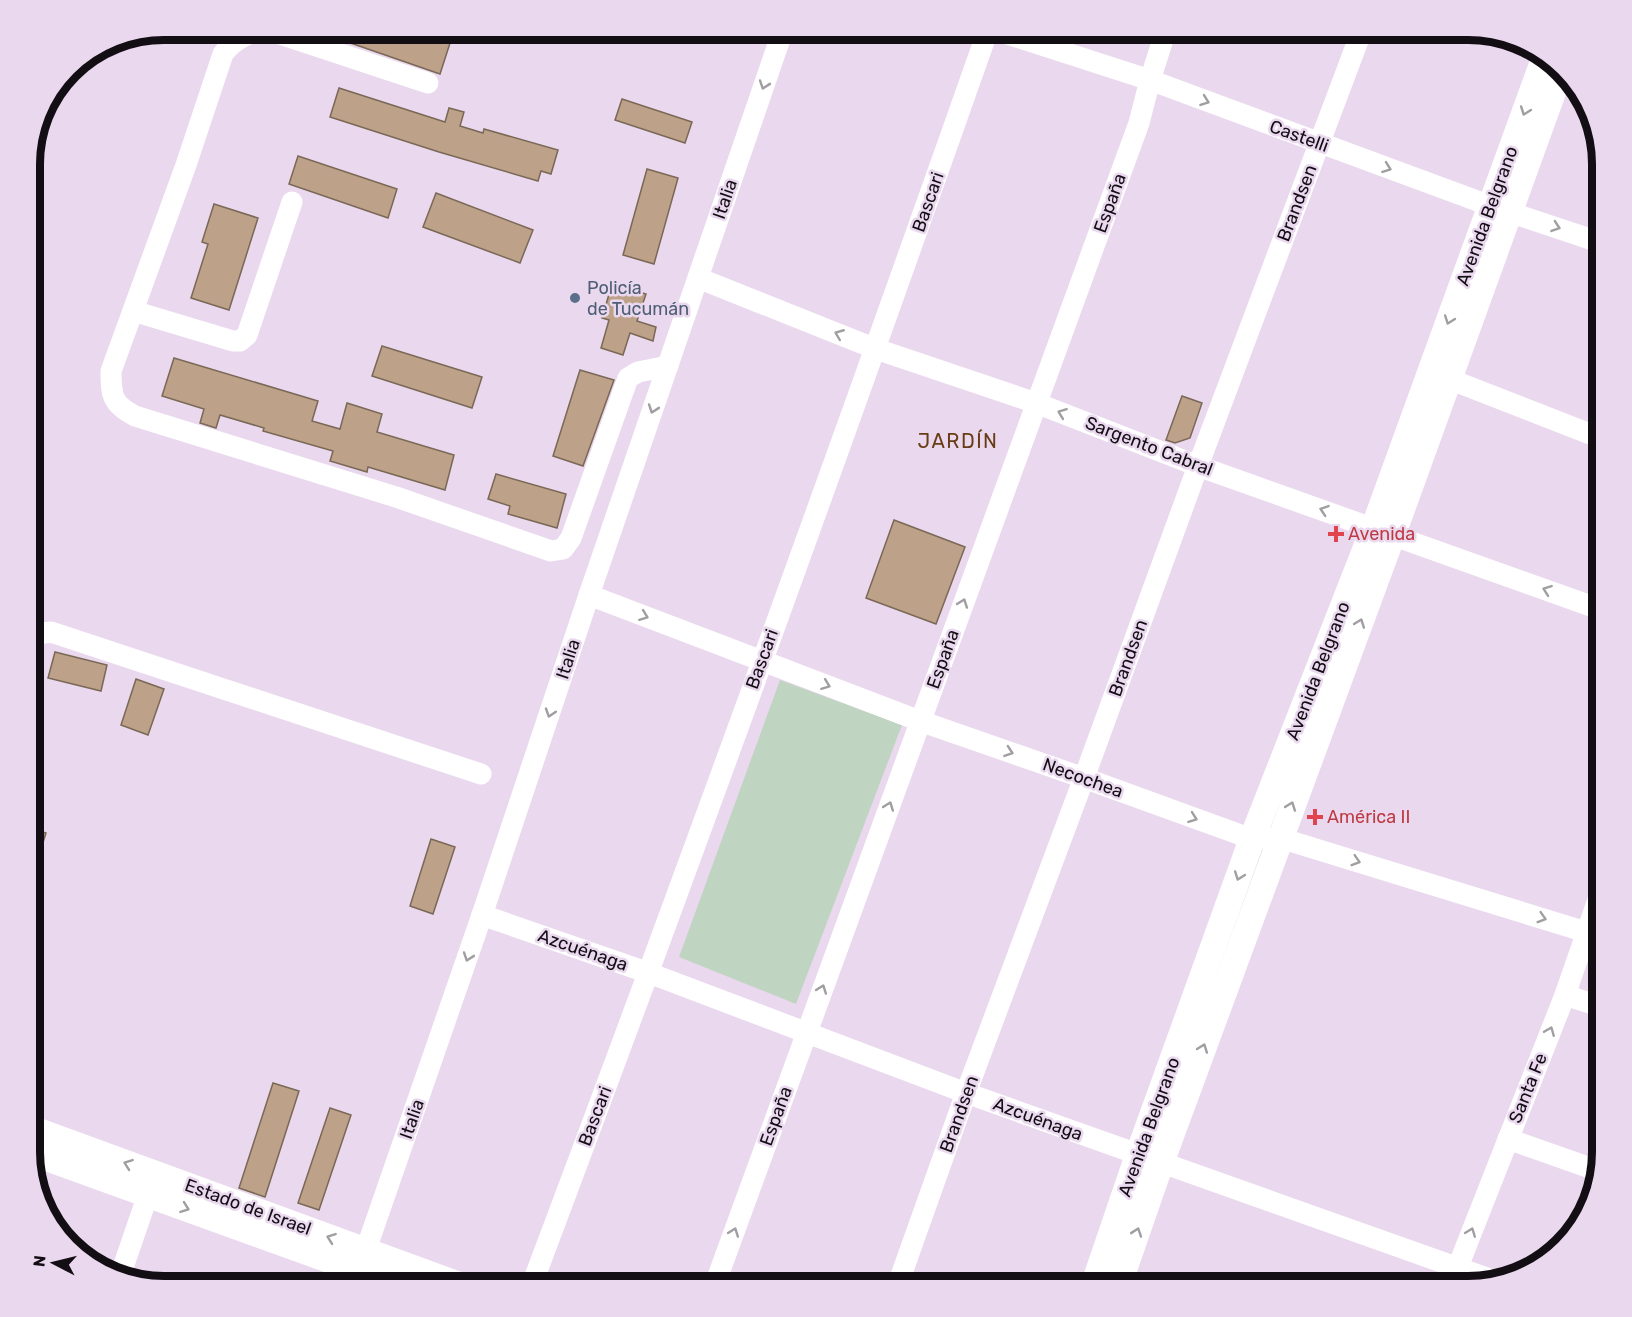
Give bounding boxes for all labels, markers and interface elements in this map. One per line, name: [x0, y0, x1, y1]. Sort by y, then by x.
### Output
one-way arrow: [758, 79, 771, 90]
one-way arrow: [1198, 94, 1209, 106]
one-way arrow: [1520, 105, 1532, 116]
street label: Castelli: [1266, 115, 1332, 157]
street label: Avenida Belgrano: [1452, 143, 1522, 289]
one-way arrow: [1382, 161, 1392, 174]
street label: Brandsen: [1272, 162, 1322, 244]
street label: Bascari: [907, 169, 949, 235]
street label: España: [1089, 170, 1131, 236]
street label: Italia: [708, 176, 742, 222]
one-way arrow: [1550, 220, 1561, 233]
place label: Policía de Tucumán: [587, 277, 689, 320]
marker: Policía de Tucumán: [568, 291, 582, 305]
one-way arrow: [1444, 314, 1457, 325]
one-way arrow: [834, 329, 845, 341]
one-way arrow: [647, 403, 660, 414]
one-way arrow: [1057, 408, 1068, 420]
street label: Sargento Cabral: [1082, 412, 1216, 480]
district label: JARDÍN: [917, 429, 999, 453]
one-way arrow: [1319, 504, 1330, 517]
place label: Avenida: [1348, 523, 1415, 545]
marker: Avenida: [1329, 527, 1343, 541]
one-way arrow: [1542, 584, 1553, 597]
one-way arrow: [956, 599, 968, 610]
street label: Avenida Belgrano: [1281, 599, 1355, 743]
one-way arrow: [637, 609, 648, 621]
street label: Brandsen: [1104, 616, 1152, 700]
one-way arrow: [1352, 618, 1365, 629]
street label: Bascari: [741, 626, 783, 692]
street label: España: [922, 626, 964, 692]
street label: Italia: [551, 636, 585, 682]
one-way arrow: [820, 678, 831, 690]
one-way arrow: [544, 707, 557, 718]
one-way arrow: [1003, 744, 1014, 757]
street label: Necochea: [1040, 753, 1126, 803]
one-way arrow: [882, 801, 894, 812]
one-way arrow: [1284, 801, 1297, 812]
place label: América II: [1327, 806, 1410, 828]
marker: América II: [1308, 810, 1322, 824]
one-way arrow: [1186, 811, 1197, 823]
one-way arrow: [1350, 854, 1361, 866]
one-way arrow: [1234, 870, 1247, 881]
one-way arrow: [1536, 911, 1547, 923]
street label: Azcuénaga: [535, 924, 631, 976]
one-way arrow: [462, 952, 475, 962]
one-way arrow: [814, 984, 827, 995]
one-way arrow: [1543, 1027, 1556, 1037]
one-way arrow: [1195, 1043, 1208, 1054]
street label: Santa Fe: [1504, 1050, 1552, 1126]
street label: Avenida Belgrano: [1114, 1054, 1184, 1200]
street label: Brandsen: [935, 1072, 983, 1156]
street label: Bascari: [574, 1083, 616, 1149]
street label: España: [755, 1083, 797, 1149]
street label: Azcuénaga: [990, 1093, 1086, 1145]
street label: Italia: [395, 1096, 429, 1142]
one-way arrow: [123, 1158, 134, 1171]
street label: Estado de Israel: [182, 1174, 314, 1240]
one-way arrow: [179, 1200, 190, 1213]
one-way arrow: [727, 1227, 739, 1238]
one-way arrow: [1130, 1227, 1142, 1238]
one-way arrow: [1464, 1228, 1476, 1239]
one-way arrow: [326, 1232, 337, 1245]
north arrow: [24, 1233, 84, 1293]
text: N: [29, 1254, 50, 1268]

